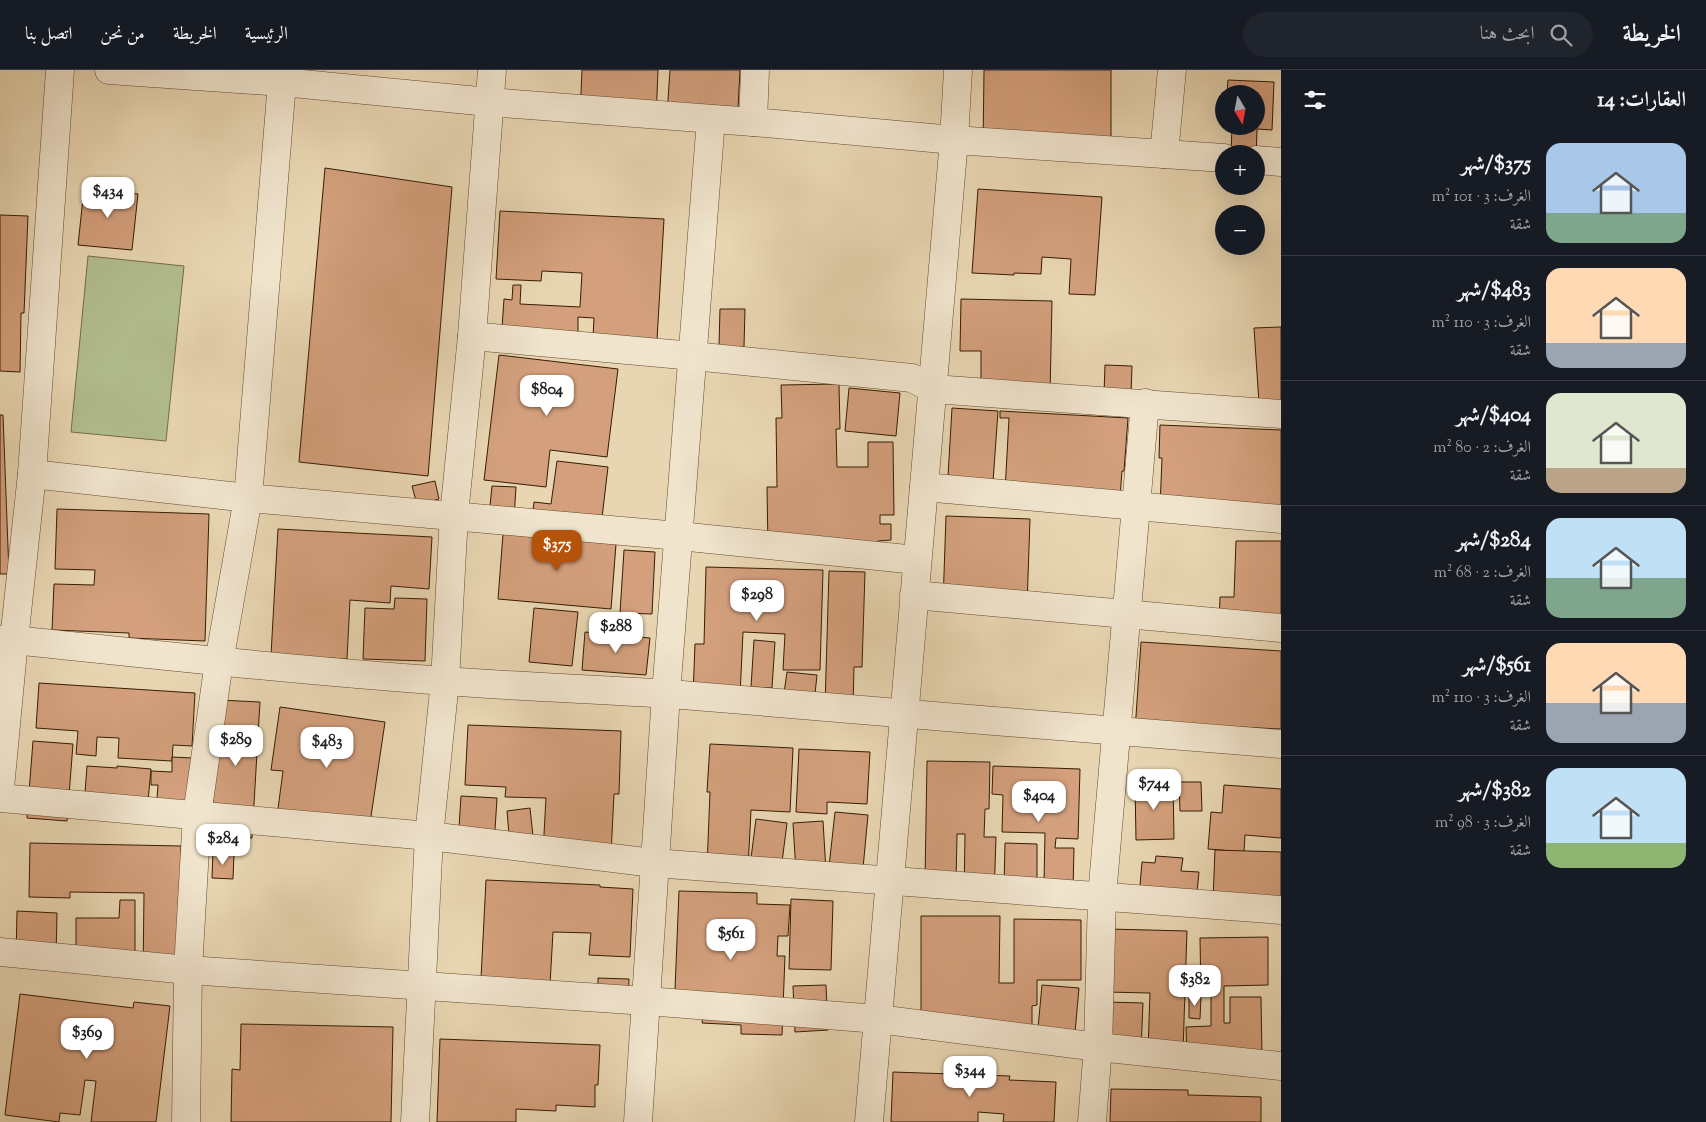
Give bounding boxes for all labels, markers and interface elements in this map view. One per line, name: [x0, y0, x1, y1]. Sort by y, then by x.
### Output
search box: [1243, 12, 1593, 57]
text: الخريطة: [1623, 18, 1681, 52]
text: ابحث هنا: [1480, 21, 1535, 48]
icon: search: [1547, 21, 1575, 49]
text: اتصل بنا: [25, 22, 72, 48]
text: من نحن: [100, 22, 145, 48]
text: الخريطة: [173, 22, 217, 48]
text: الرئيسية: [245, 22, 288, 48]
north arrow: [1215, 85, 1265, 135]
map controls: [1215, 85, 1265, 255]
icon: filters: [1301, 86, 1329, 114]
text: العقارات: 14: [1597, 86, 1686, 116]
button: +: [1215, 145, 1265, 195]
text: $375/شهر: [1461, 150, 1531, 180]
icon: home: [1586, 163, 1646, 223]
pin: $434: [78, 176, 138, 219]
text: $434: [92, 181, 124, 204]
text: الغرف: 3 · 101 m²: [1432, 186, 1531, 209]
button: −: [1215, 205, 1265, 255]
text: شقة: [1510, 214, 1531, 237]
text: $483/شهر: [1457, 276, 1531, 306]
icon: home: [1586, 288, 1646, 348]
text: الغرف: 3 · 110 m²: [1432, 312, 1531, 335]
text: شقة: [1510, 340, 1531, 363]
pin: $804: [517, 374, 577, 417]
text: $804: [531, 379, 563, 402]
text: $404/شهر: [1456, 401, 1531, 431]
icon: home: [1586, 413, 1646, 473]
text: الغرف: 2 · 80 m²: [1433, 437, 1531, 460]
text: شقة: [1510, 465, 1531, 488]
text: $284/شهر: [1456, 526, 1531, 556]
pin: $375: [527, 530, 587, 572]
text: $375: [543, 534, 571, 557]
icon: home: [1586, 538, 1646, 598]
text: الغرف: 2 · 68 m²: [1434, 562, 1531, 585]
pin: $298: [727, 580, 787, 622]
text: $298: [741, 584, 773, 607]
text: شقة: [1510, 590, 1531, 613]
pin: $288: [586, 612, 646, 654]
text: $288: [600, 616, 632, 639]
text: $561/شهر: [1462, 651, 1531, 681]
icon: home: [1586, 663, 1646, 723]
text: الغرف: 3 · 110 m²: [1432, 687, 1531, 710]
text: شقة: [1510, 715, 1531, 738]
pin: $289: [206, 724, 266, 767]
pin: $483: [297, 726, 357, 769]
text: $289: [220, 729, 252, 752]
text: $483: [311, 731, 343, 754]
pin: $744: [1124, 768, 1184, 811]
text: $744: [1138, 773, 1170, 796]
text: $382/شهر: [1458, 776, 1531, 806]
pin: $404: [1009, 780, 1069, 823]
text: $404: [1023, 785, 1055, 808]
icon: home: [1586, 788, 1646, 848]
text: الغرف: 3 · 98 m²: [1435, 812, 1531, 835]
pin: $284: [193, 824, 253, 866]
text: $284: [207, 828, 239, 851]
text: شقة: [1510, 840, 1531, 863]
pin: $561: [701, 918, 761, 961]
text: $561: [717, 923, 745, 946]
pin: $382: [1165, 964, 1225, 1007]
text: $382: [1180, 969, 1210, 992]
pin: $369: [57, 1018, 117, 1060]
text: $369: [72, 1022, 102, 1045]
pin: $344: [940, 1056, 1000, 1098]
text: $344: [954, 1060, 986, 1083]

